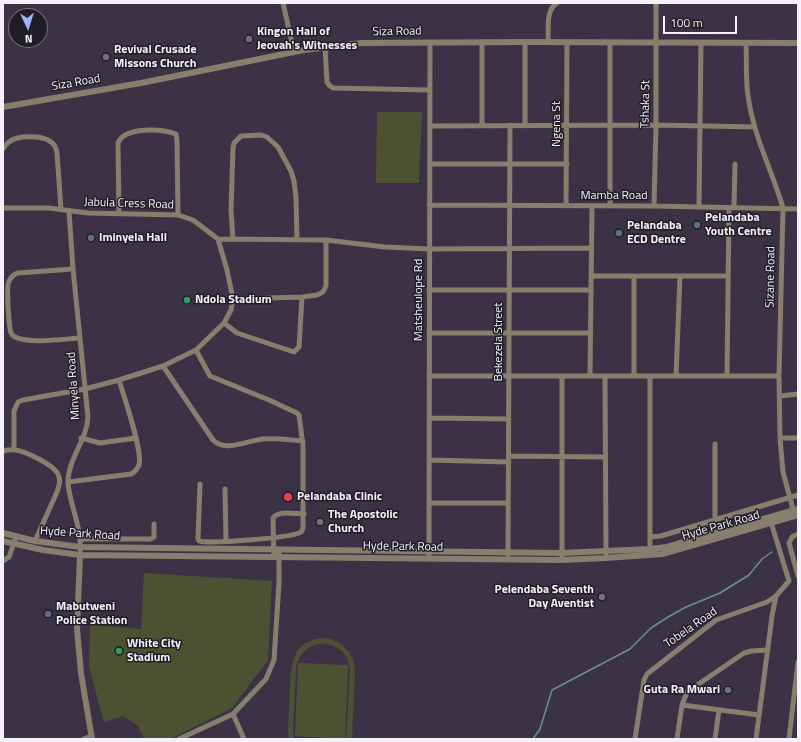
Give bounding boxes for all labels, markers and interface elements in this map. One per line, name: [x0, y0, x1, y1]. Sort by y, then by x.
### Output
north arrow: [8, 8, 48, 48]
scale bar: [665, 8, 739, 34]
text: 100 m: [670, 13, 703, 32]
street label: Siza Road: [372, 24, 422, 40]
place label: Kingon Hall of Jeovah's Witnesses: [257, 25, 357, 53]
text: N: [24, 31, 33, 47]
marker: Kingon Hall of Jeovah's Witnesses: [244, 34, 254, 44]
place label: Revival Crusade Missons Church: [114, 43, 196, 71]
marker: Revival Crusade Missons Church: [101, 52, 111, 62]
street label: Siza Road: [51, 72, 101, 94]
street label: Tshaka St: [638, 80, 654, 128]
street label: Ngena St: [550, 101, 564, 147]
street label: Mamba Road: [580, 189, 648, 203]
street label: Jabula Cress Road: [84, 195, 174, 213]
place label: Pelandaba Youth Centre: [705, 211, 772, 239]
place label: Pelandaba ECD Dentre: [627, 219, 686, 247]
marker: Pelandaba Youth Centre: [692, 220, 702, 230]
marker: Pelandaba ECD Dentre: [614, 228, 624, 238]
place label: Iminyela Hall: [99, 231, 167, 245]
marker: Iminyela Hall: [86, 233, 96, 243]
street label: Sizane Road: [763, 246, 779, 308]
street label: Matsheulope Rd: [412, 259, 426, 341]
place label: Ndola Stadium: [195, 293, 272, 307]
marker: Ndola Stadium: [182, 295, 192, 305]
street label: Bekezela Street: [492, 303, 506, 381]
street label: Minyela Road: [64, 351, 84, 421]
place label: Pelandaba Clinic: [297, 490, 382, 504]
marker: Pelandaba Clinic: [282, 491, 294, 503]
place label: The Apostolic Church: [328, 508, 398, 536]
street label: Hyde Park Road: [680, 508, 762, 544]
marker: The Apostolic Church: [315, 517, 325, 527]
street label: Hyde Park Road: [39, 524, 121, 544]
street label: Hyde Park Road: [363, 539, 443, 555]
place label: Pelendaba Seventh Day Aventist: [495, 583, 594, 611]
marker: Pelendaba Seventh Day Aventist: [597, 592, 607, 602]
place label: Mabutweni Police Station: [56, 600, 127, 628]
street label: Tobela Road: [662, 605, 720, 651]
marker: Mabutweni Police Station: [43, 609, 53, 619]
place label: White City Stadium: [127, 637, 181, 665]
marker: White City Stadium: [114, 646, 124, 656]
place label: Guta Ra Mwari: [644, 683, 720, 697]
marker: Guta Ra Mwari: [723, 685, 733, 695]

